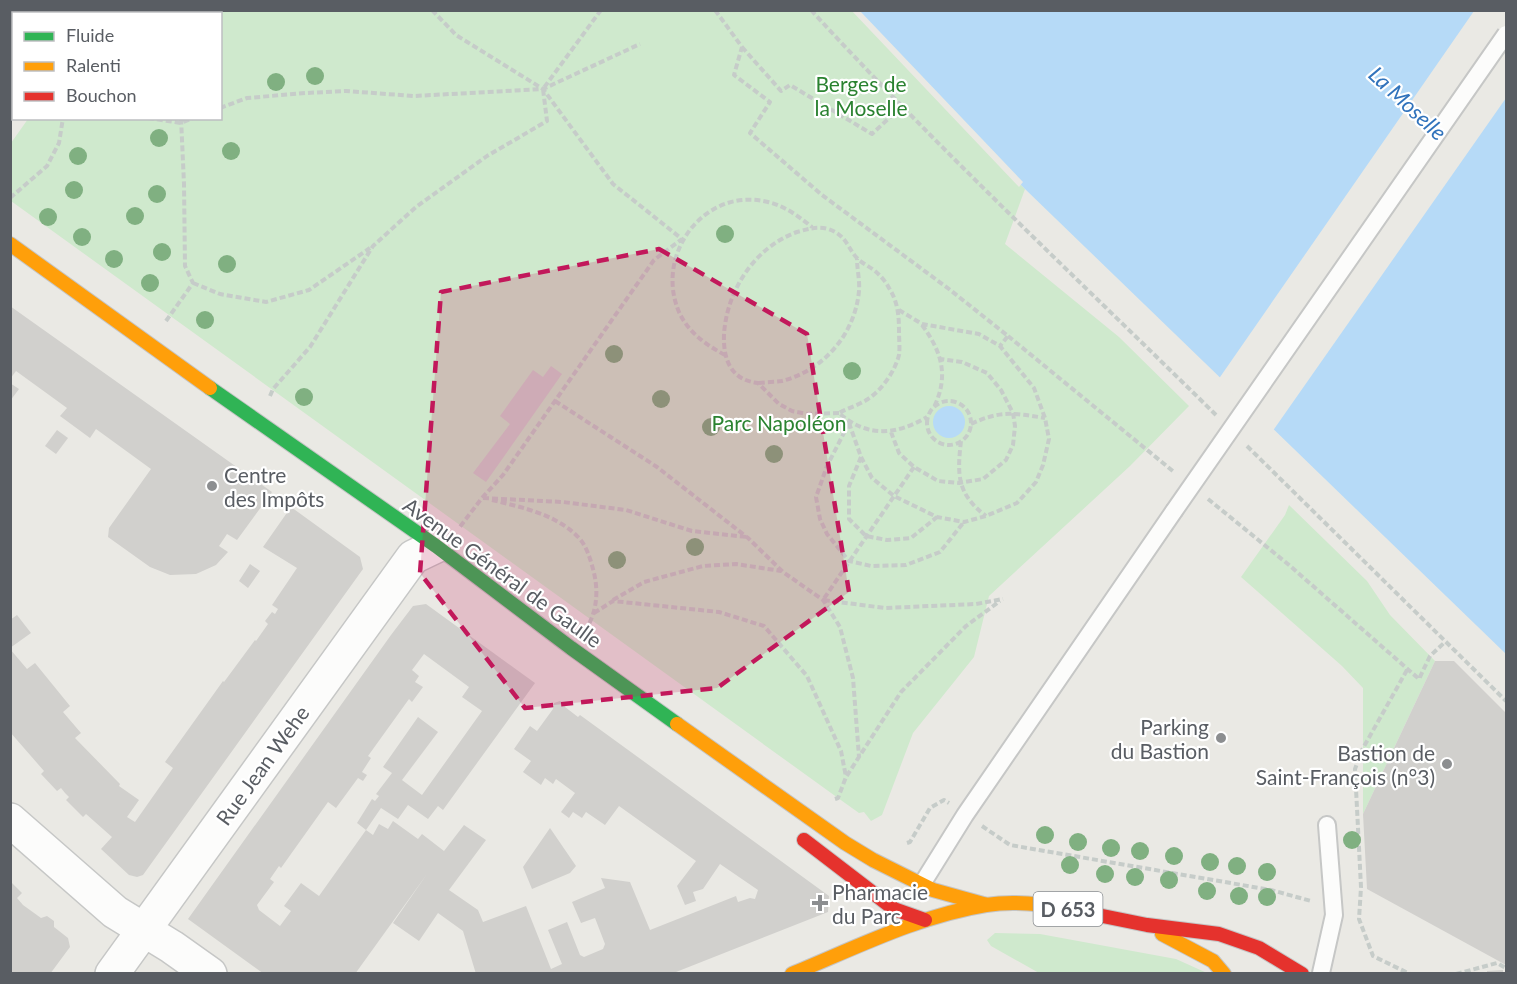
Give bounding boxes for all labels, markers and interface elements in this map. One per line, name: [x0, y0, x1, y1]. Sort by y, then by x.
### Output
legend: [12, 12, 222, 120]
text: Fluide: [66, 24, 114, 46]
text: Ralenti: [66, 54, 121, 76]
water label: La Moselle: [1364, 60, 1452, 146]
park label: Berges de la Moselle: [814, 71, 908, 120]
text: Bouchon: [66, 84, 137, 106]
park label: Parc Napoléon: [712, 410, 846, 435]
place label: Centre des Impôts: [224, 462, 324, 511]
marker: Centre des Impôts: [205, 479, 219, 493]
street label: Avenue Général de Gaulle: [399, 492, 607, 652]
street label: Rue Jean Wehe: [210, 700, 314, 830]
place label: Parking du Bastion: [1111, 714, 1209, 763]
marker: Parking du Bastion: [1214, 731, 1228, 745]
place label: Bastion de Saint-François (n°3): [1256, 740, 1435, 789]
marker: Bastion de Saint-François (n°3): [1440, 757, 1454, 771]
place label: Pharmacie du Parc: [832, 879, 928, 928]
road number: D 653: [1034, 892, 1102, 926]
marker: Pharmacie du Parc: [813, 896, 827, 910]

